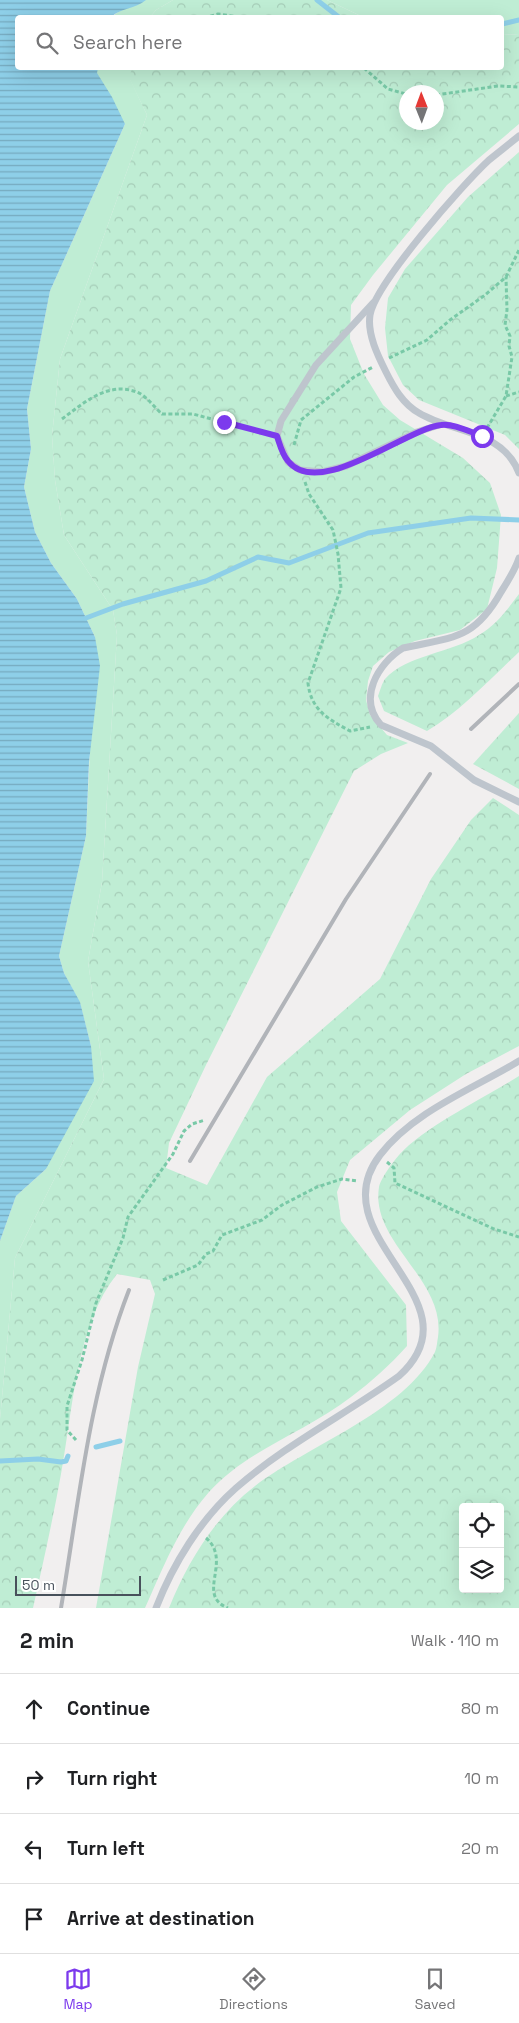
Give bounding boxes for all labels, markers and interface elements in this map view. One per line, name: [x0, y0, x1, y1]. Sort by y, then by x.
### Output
search box: [15, 15, 504, 70]
icon: search: [33, 29, 61, 57]
text: Search here: [73, 30, 183, 55]
north arrow: [399, 85, 444, 130]
route end: [213, 411, 236, 434]
route start: [471, 425, 494, 448]
map controls: [459, 1503, 504, 1593]
button: locate: [459, 1503, 504, 1548]
button: layers: [459, 1548, 504, 1593]
scale bar: [15, 1573, 141, 1596]
text: 50 m: [22, 1576, 55, 1594]
text: 2 min: [20, 1627, 74, 1654]
text: Walk · 110 m: [411, 1630, 499, 1651]
icon: ahead: [20, 1695, 48, 1723]
text: Continue: [67, 1696, 150, 1721]
text: 80 m: [461, 1698, 499, 1719]
icon: right: [20, 1765, 48, 1793]
text: Turn right: [67, 1766, 157, 1791]
text: 10 m: [464, 1768, 499, 1789]
icon: left: [20, 1835, 48, 1863]
text: Turn left: [67, 1836, 145, 1861]
text: 20 m: [461, 1838, 499, 1859]
icon: arrive: [20, 1905, 48, 1933]
text: Arrive at destination: [67, 1906, 255, 1931]
tab: Map: [63, 1965, 93, 2013]
tab: Directions: [219, 1965, 288, 2013]
tab: Saved: [415, 1965, 456, 2013]

